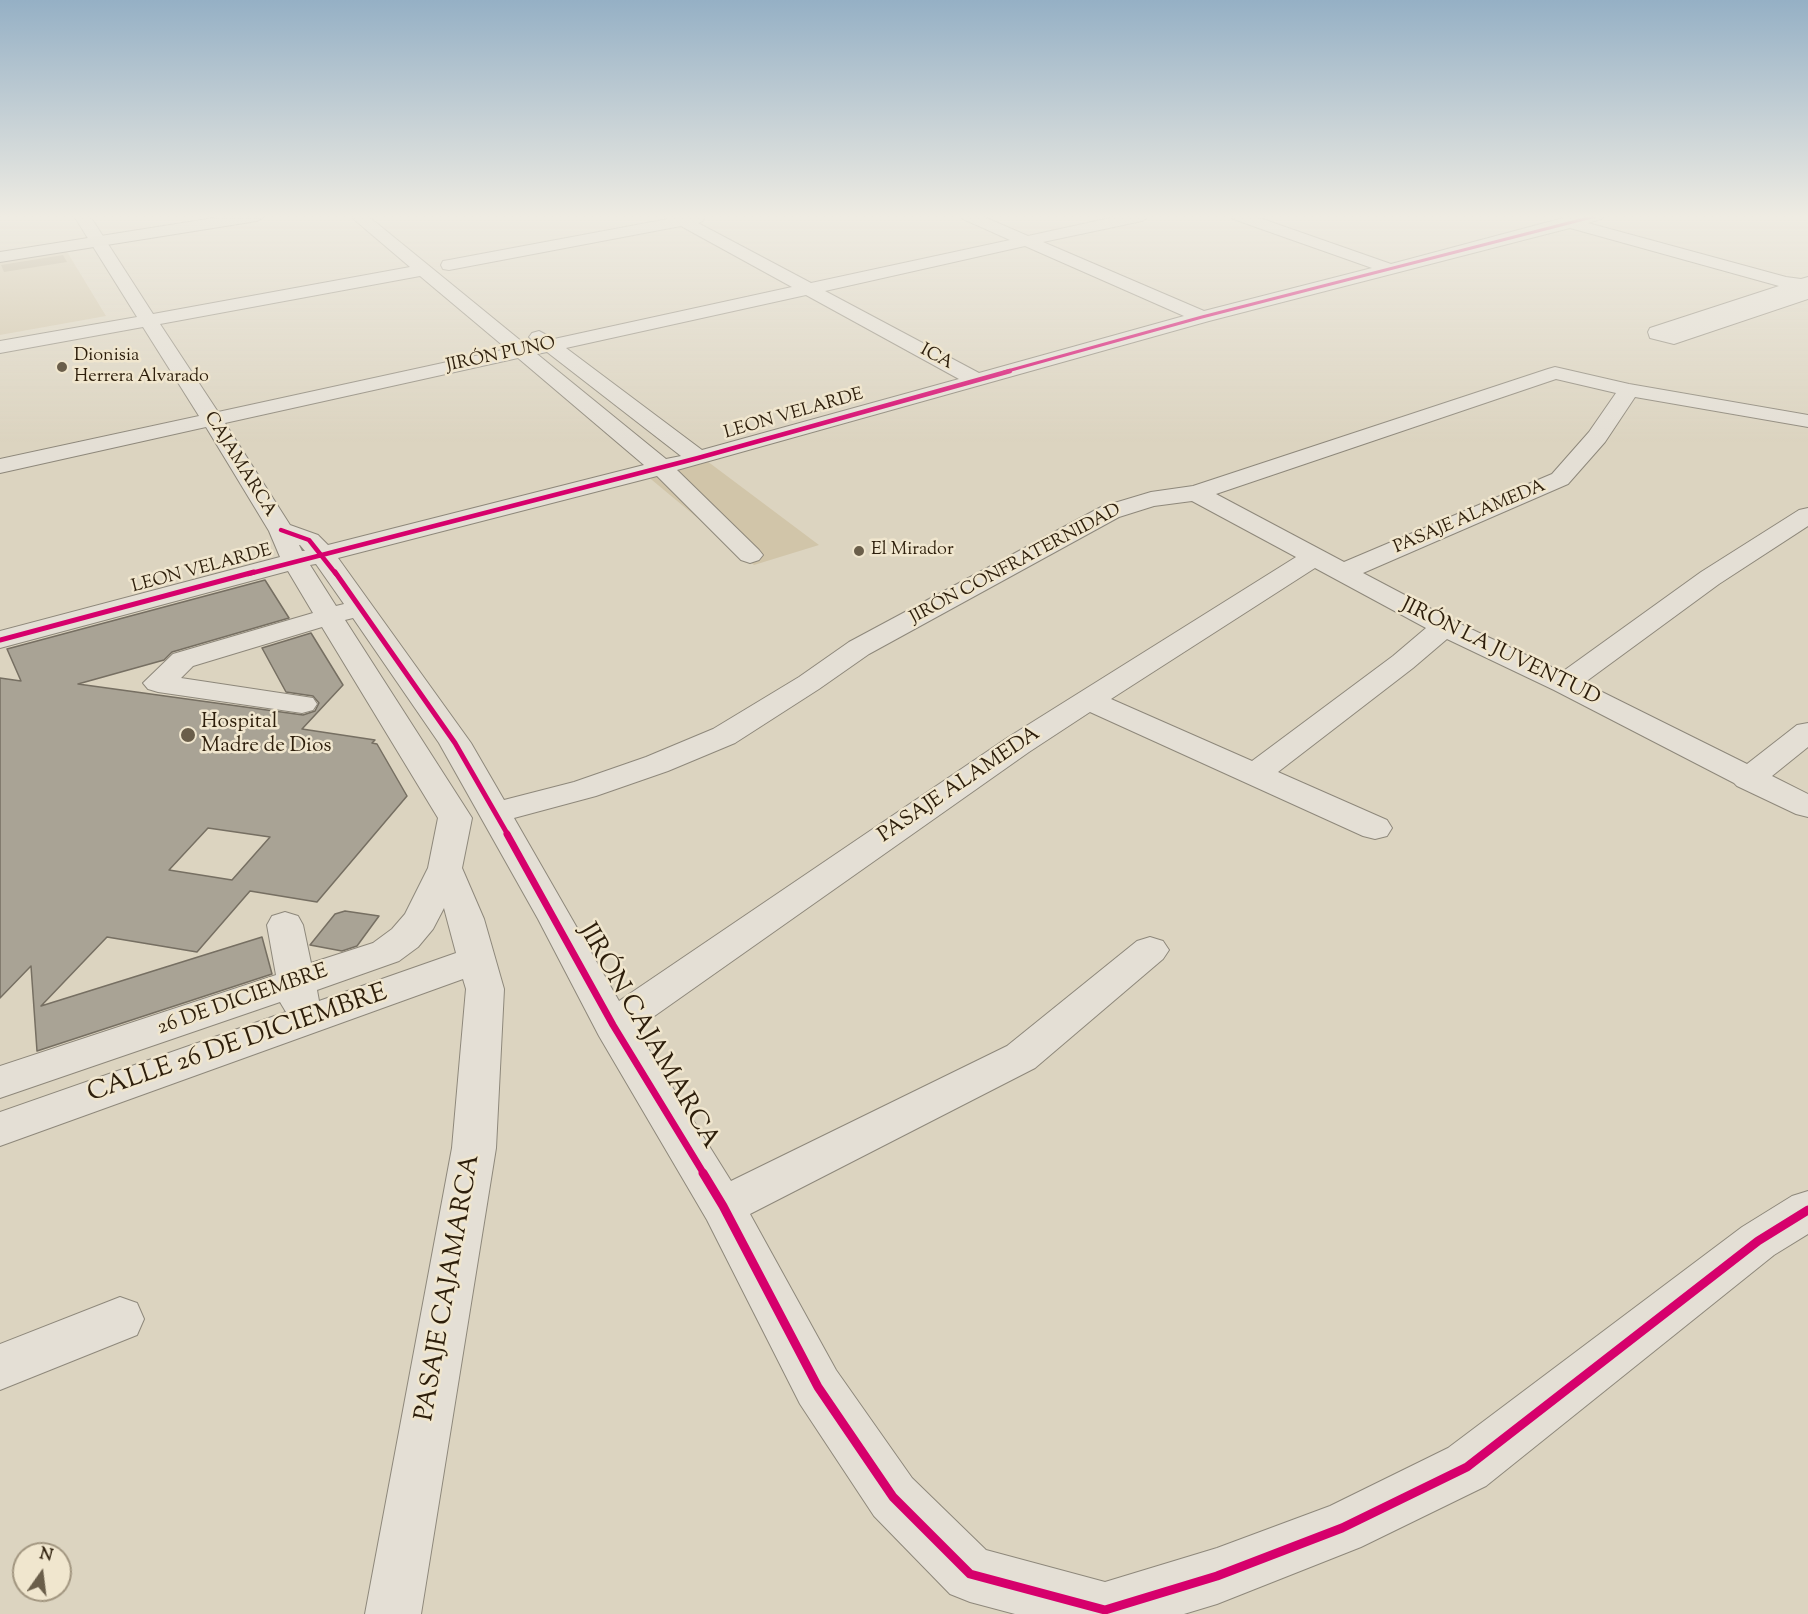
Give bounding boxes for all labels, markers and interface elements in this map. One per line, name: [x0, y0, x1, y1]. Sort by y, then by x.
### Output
street label: JIRÓN PUNO: [444, 334, 558, 378]
street label: ICA: [916, 340, 956, 376]
place label: Dionisia Herrera Alvarado: [74, 346, 209, 388]
marker: Dionisia Herrera Alvarado: [55, 360, 69, 374]
street label: LEON VELARDE: [722, 385, 866, 445]
street label: CAJAMARCA: [198, 408, 280, 522]
street label: PASAJE ALAMEDA: [1391, 476, 1549, 560]
street label: JIRÓN CONFRATERNIDAD: [907, 500, 1125, 630]
place label: El Mirador: [871, 540, 954, 562]
street label: LEON VELARDE: [130, 541, 274, 599]
marker: El Mirador: [852, 544, 866, 558]
street label: JIRÓN LA JUVENTUD: [1396, 594, 1604, 712]
place label: Hospital Madre de Dios: [201, 710, 332, 760]
street label: PASAJE ALAMEDA: [874, 722, 1046, 850]
marker: Hospital Madre de Dios: [179, 726, 197, 744]
street label: JIRÓN CAJAMARCA: [570, 919, 724, 1155]
street label: 26 DE DICIEMBRE: [154, 960, 332, 1042]
street label: CALLE 26 DE DICIEMBRE: [84, 979, 392, 1111]
street label: PASAJE CAJAMARCA: [411, 1152, 489, 1424]
north arrow: [12, 1542, 72, 1602]
text: N: [37, 1543, 55, 1569]

